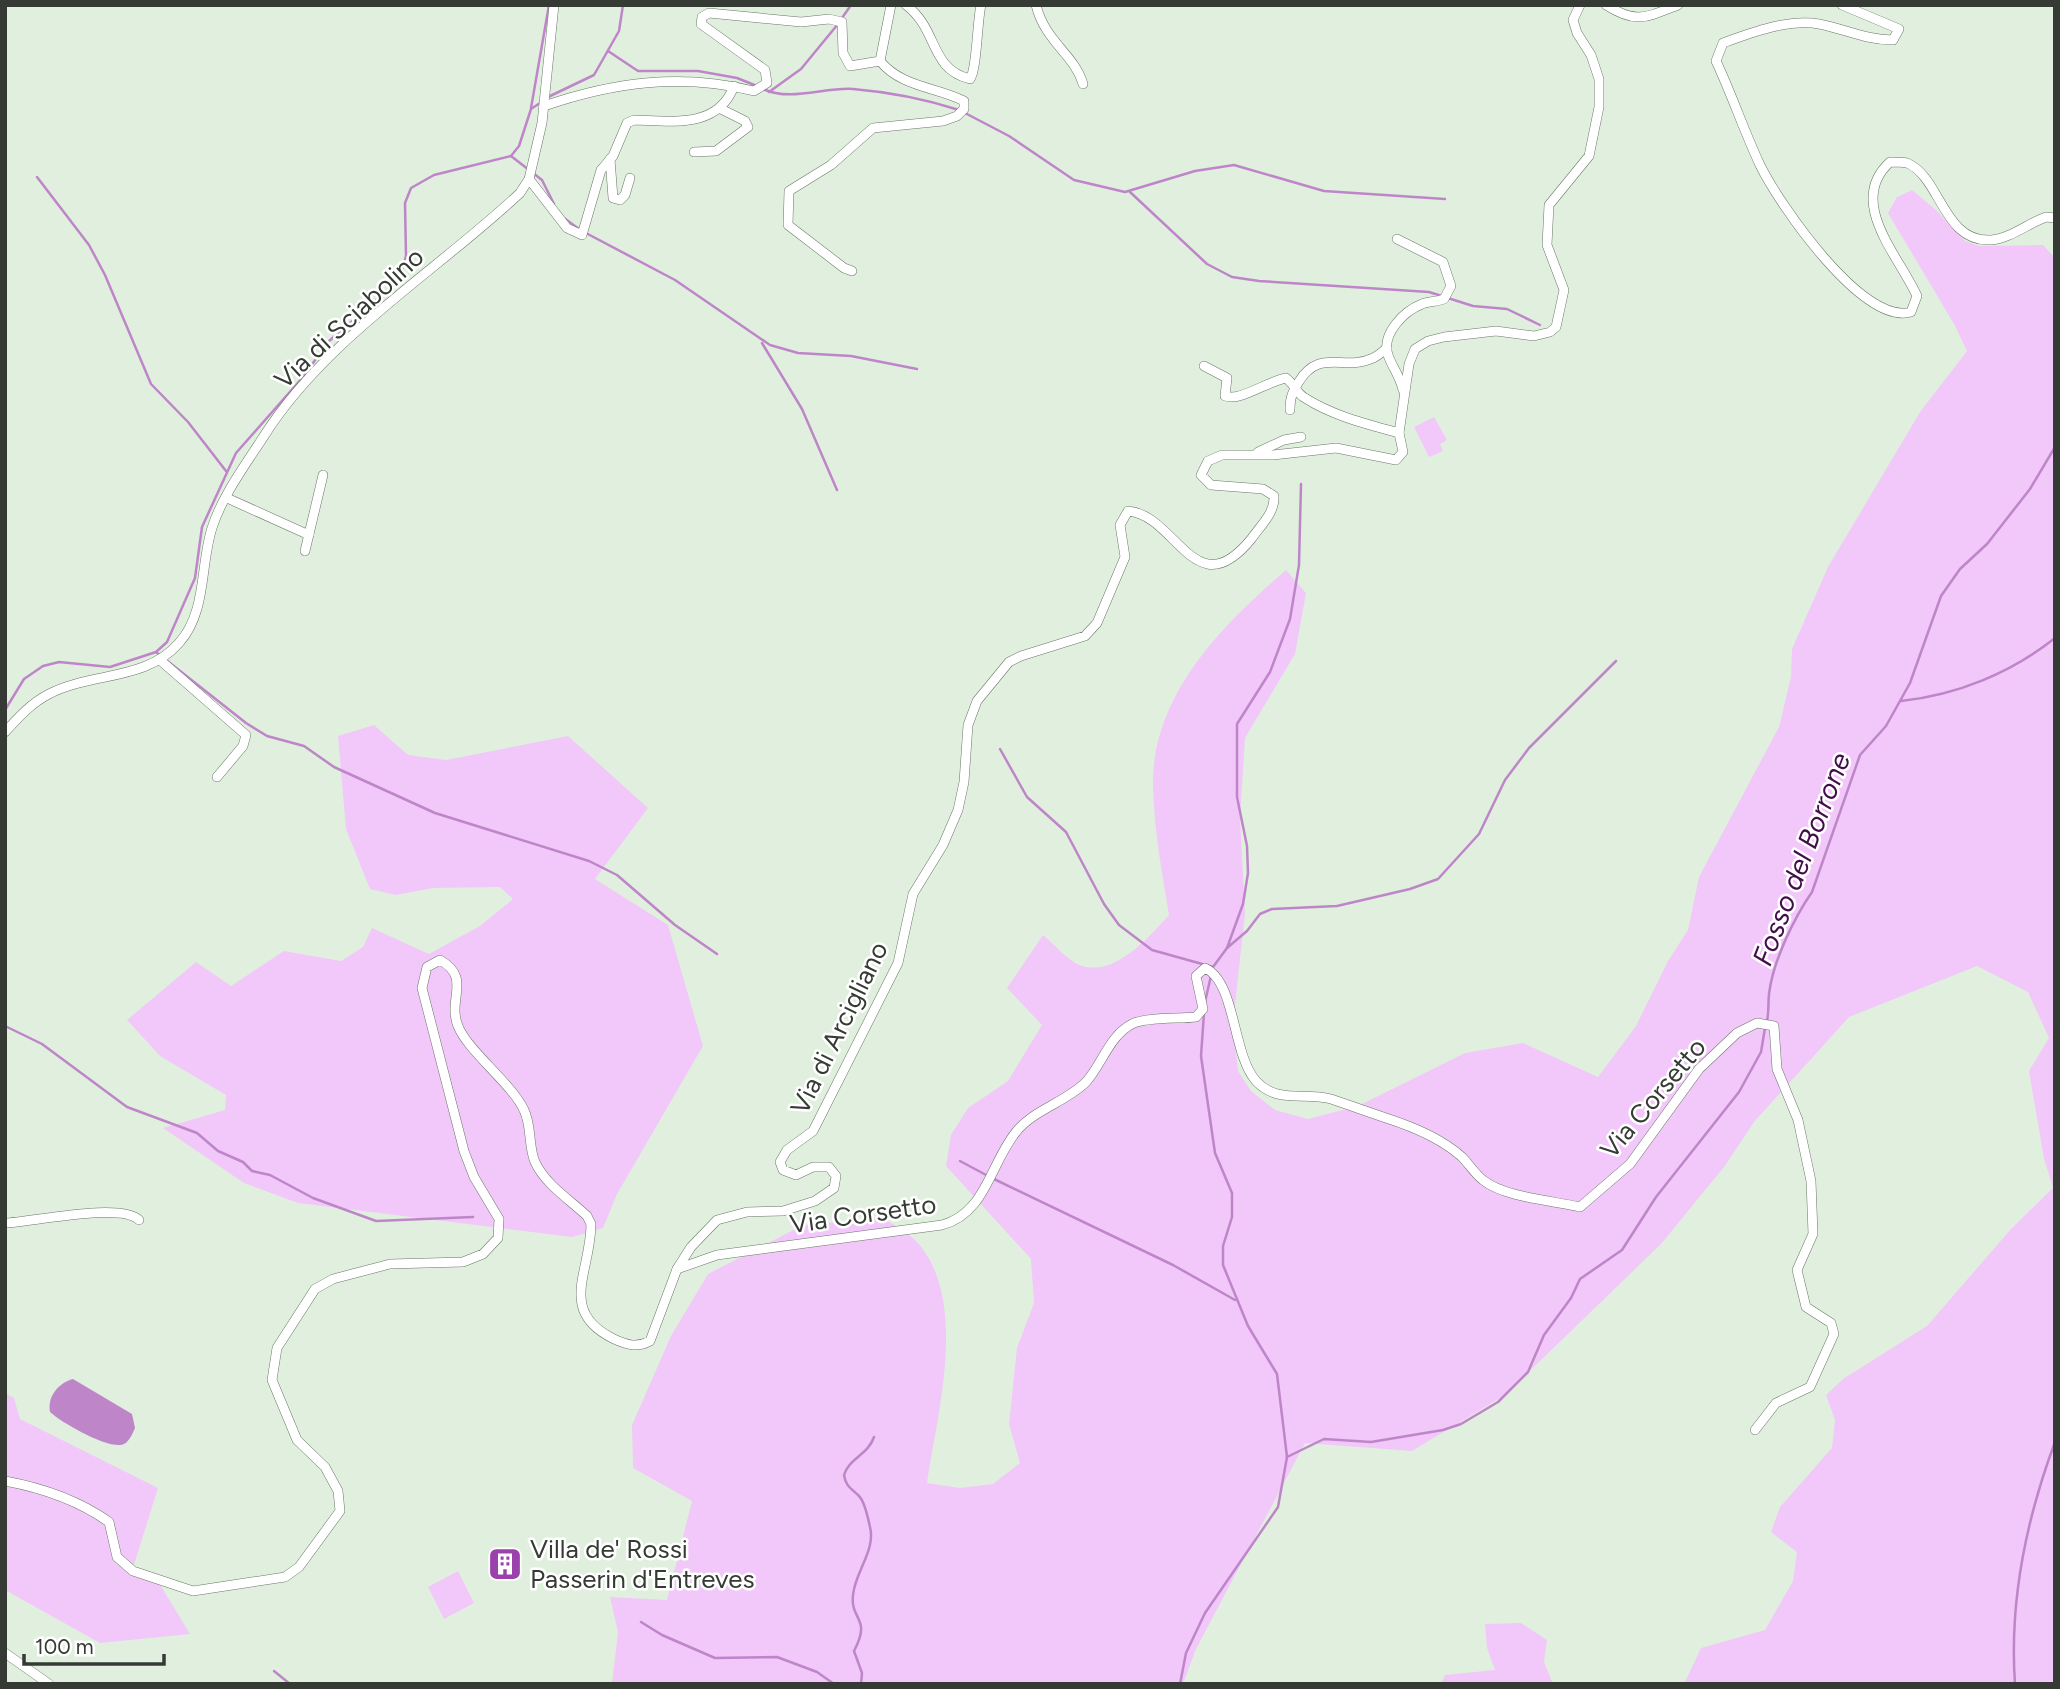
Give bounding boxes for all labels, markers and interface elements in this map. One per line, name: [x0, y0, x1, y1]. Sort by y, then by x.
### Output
street label: Via di Sciabolino: [268, 241, 430, 395]
water label: Fosso del Borrone: [1745, 748, 1857, 970]
street label: Via di Arcigliano: [783, 937, 895, 1119]
street label: Via Corsetto: [1593, 1031, 1713, 1165]
street label: Via Corsetto: [788, 1188, 938, 1240]
place label: Villa de' Rossi Passerin d'Entreves: [530, 1533, 755, 1595]
building icon: Villa de' Rossi Passerin d'Entreves: [486, 1545, 524, 1583]
scale bar: [24, 1622, 164, 1666]
text: 100 m: [35, 1634, 94, 1659]

